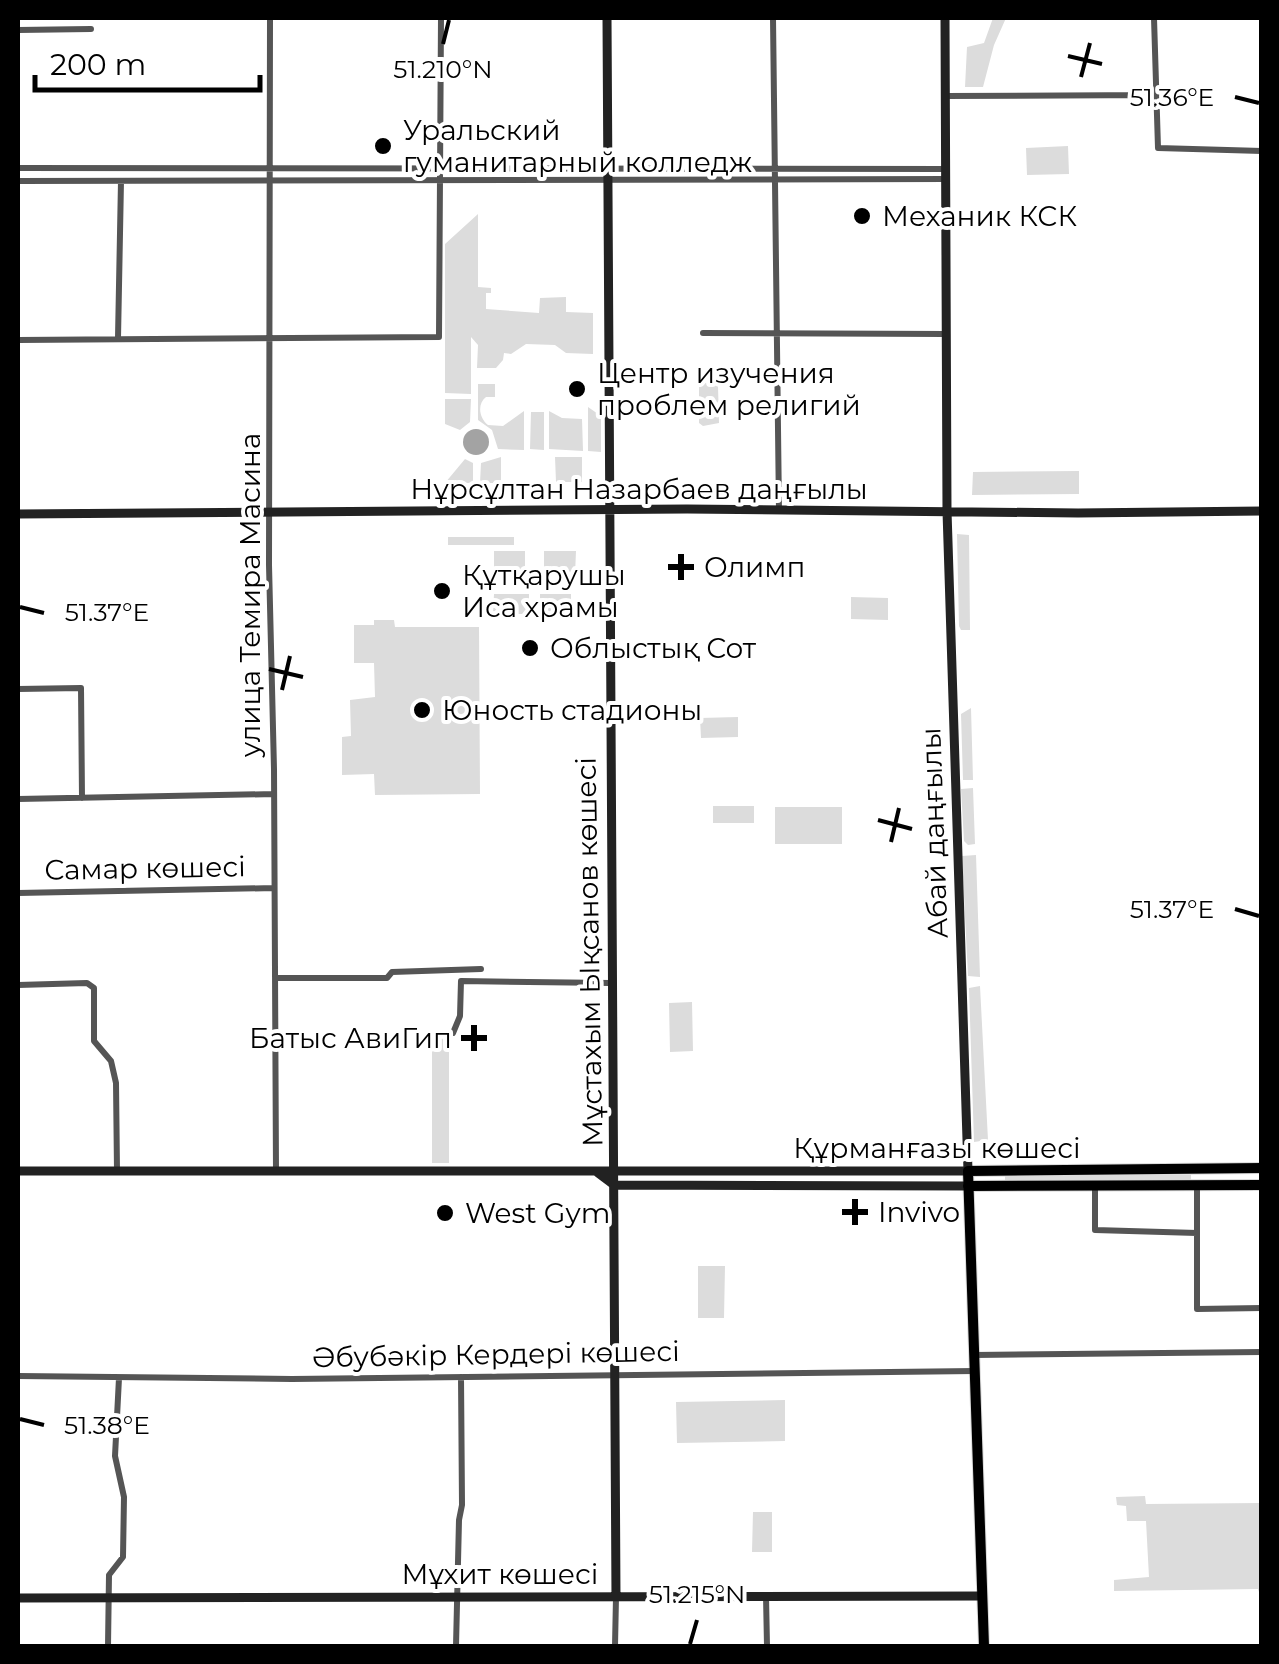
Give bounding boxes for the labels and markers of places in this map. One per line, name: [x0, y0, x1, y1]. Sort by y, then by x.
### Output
place label: Уральский гуманитарный колледж: [403, 113, 752, 179]
marker: Уральский гуманитарный колледж: [372, 135, 394, 157]
place label: Механик КСК: [882, 199, 1077, 233]
marker: Механик КСК: [851, 205, 873, 227]
place label: Центр изучения проблем религий: [597, 356, 861, 422]
marker: Центр изучения проблем религий: [566, 378, 588, 400]
place label: Олимп: [704, 550, 805, 584]
marker: Олимп: [668, 554, 694, 580]
place label: Құтқарушы Иса храмы: [462, 558, 626, 624]
marker: Құтқарушы Иса храмы: [431, 580, 453, 602]
place label: Облыстық Сот: [550, 631, 757, 665]
marker: Облыстық Сот: [519, 637, 541, 659]
place label: Юность стадионы: [442, 693, 702, 727]
marker: Юность стадионы: [411, 699, 433, 721]
place label: Батыс АвиГип: [249, 1021, 452, 1055]
marker: Батыс АвиГип: [461, 1025, 487, 1051]
place label: Invivo: [878, 1195, 960, 1229]
place label: West Gym: [465, 1196, 610, 1230]
marker: Invivo: [842, 1199, 868, 1225]
marker: West Gym: [434, 1202, 456, 1224]

